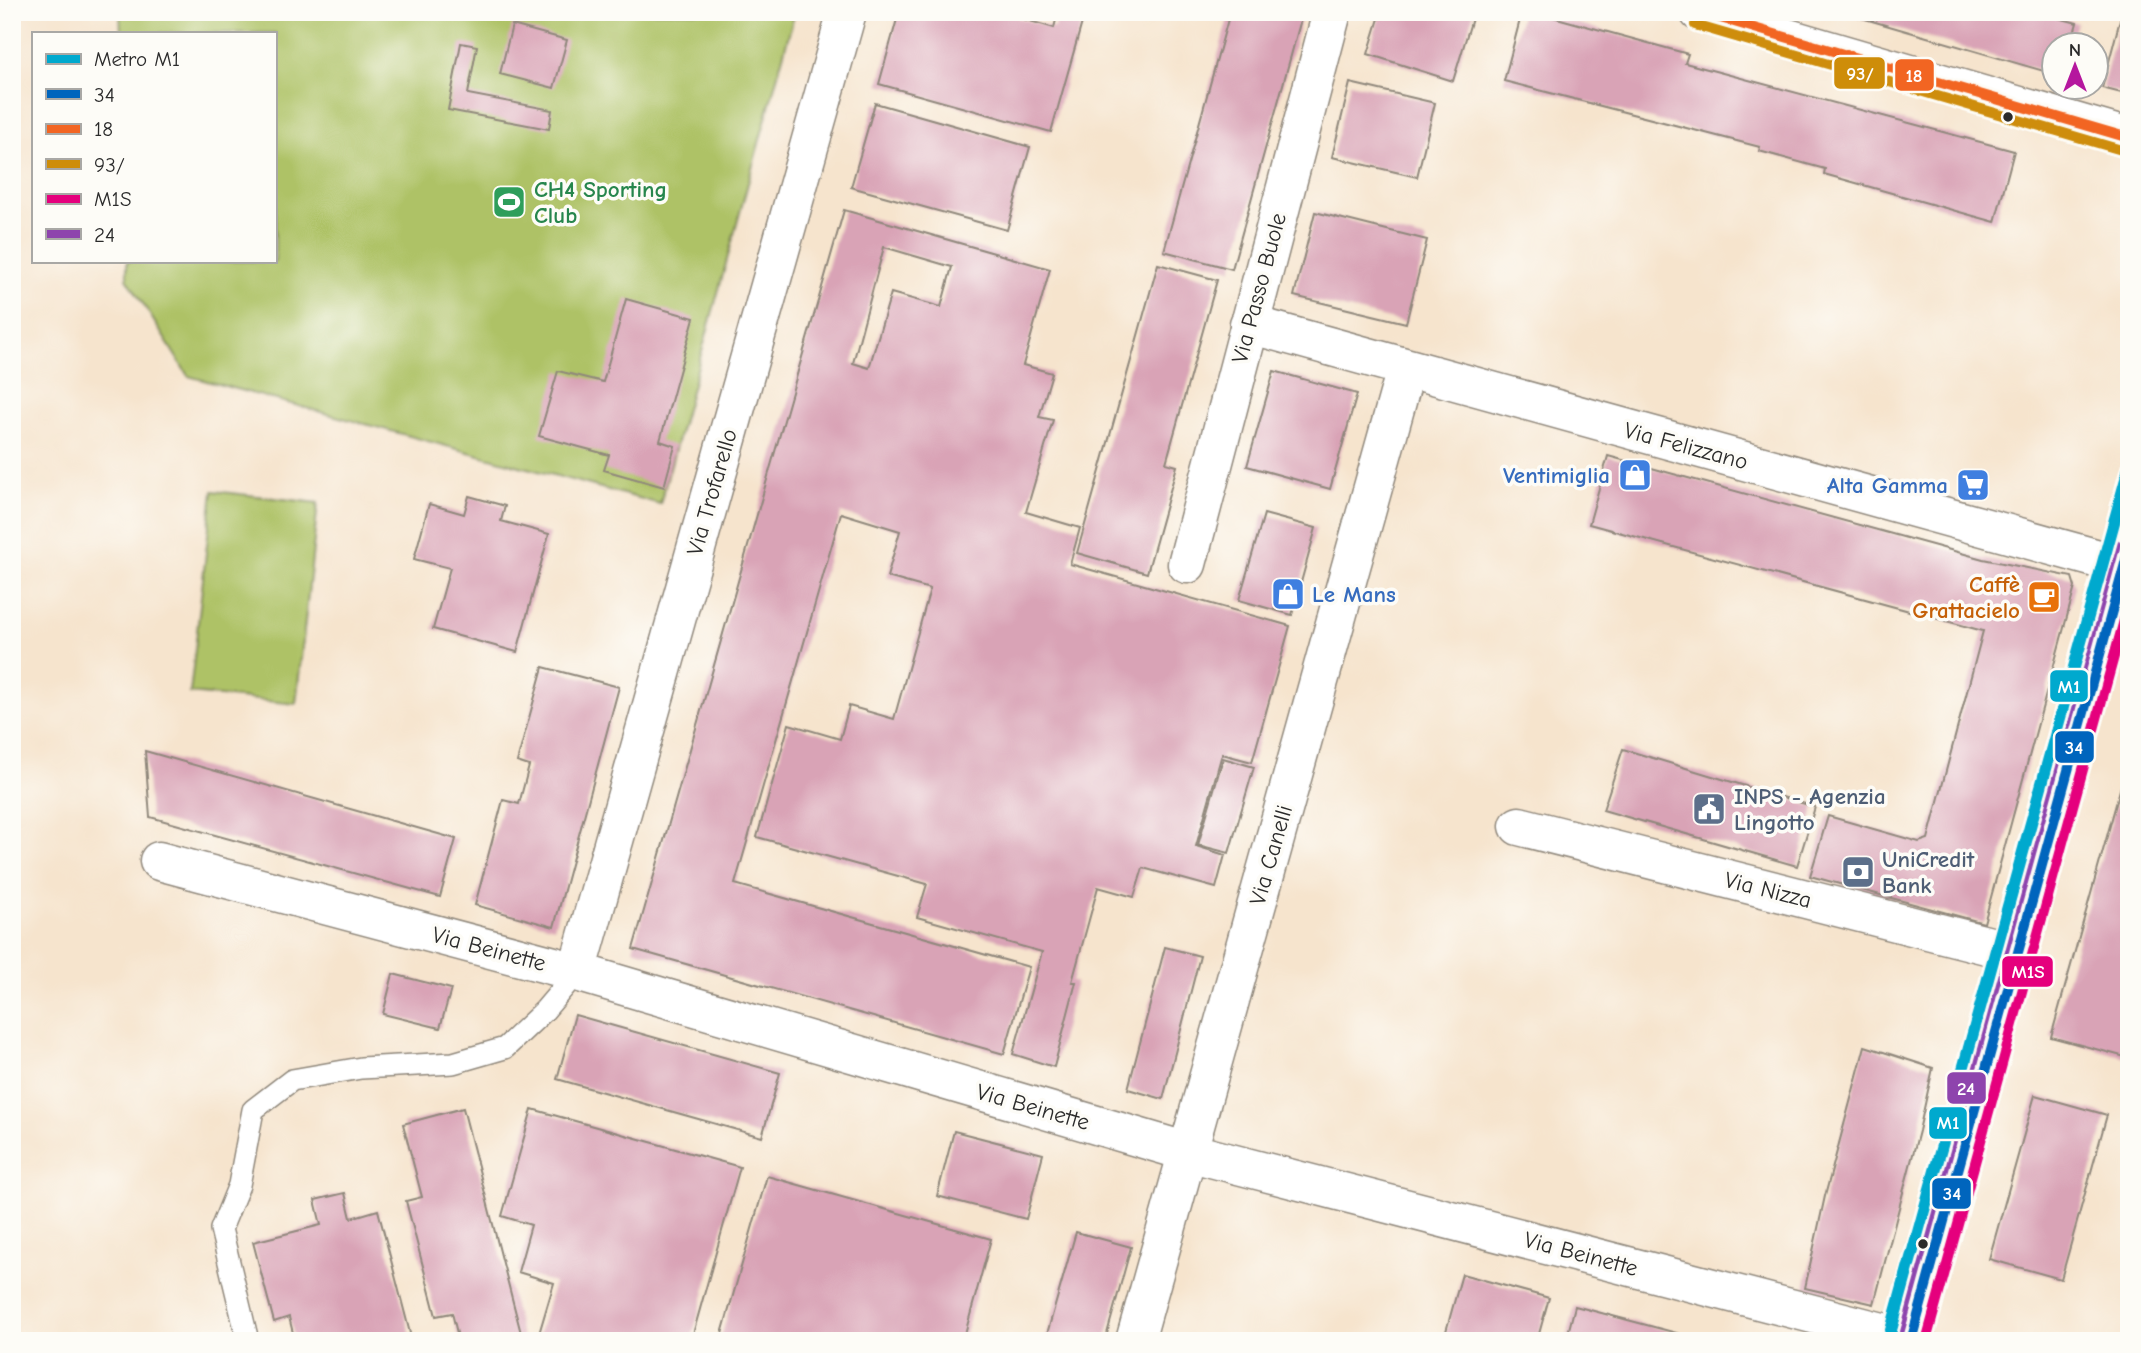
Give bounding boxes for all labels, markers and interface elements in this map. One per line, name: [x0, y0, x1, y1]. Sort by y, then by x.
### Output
legend: [32, 32, 276, 262]
north arrow: [2039, 32, 2110, 102]
text: N: [2069, 39, 2081, 61]
text: Metro M1: [94, 47, 180, 71]
line badge: 93/: [1833, 56, 1886, 90]
line badge: 18: [1894, 58, 1935, 92]
text: 93/: [1846, 63, 1874, 85]
text: 18: [1905, 65, 1923, 87]
text: 34: [94, 83, 115, 107]
unlabelled marker: [2001, 110, 2015, 124]
text: 18: [94, 117, 113, 141]
text: 93/: [94, 153, 125, 177]
place label: CH4 Sporting Club: [534, 176, 667, 229]
sports icon: CH4 Sporting Club: [490, 183, 528, 221]
text: M1S: [94, 187, 132, 211]
street label: Via Passo Buole: [1226, 210, 1292, 366]
text: 24: [94, 223, 115, 247]
street label: Via Felizzano: [1621, 417, 1751, 475]
street label: Via Trofarello: [681, 426, 743, 558]
shop icon: Ventimiglia: [1616, 456, 1654, 494]
place label: Ventimiglia: [1503, 462, 1610, 489]
supermarket icon: Alta Gamma: [1954, 466, 1992, 504]
place label: Alta Gamma: [1827, 472, 1948, 499]
place label: Caffè Grattacielo: [1912, 571, 2020, 624]
shop icon: Le Mans: [1269, 575, 1307, 613]
cafe icon: Caffè Grattacielo: [2025, 578, 2063, 616]
place label: Le Mans: [1312, 581, 1396, 608]
line badge: M1: [2049, 669, 2089, 703]
text: M1: [2058, 676, 2080, 698]
line badge: 34: [2054, 730, 2095, 764]
text: 34: [2065, 737, 2083, 759]
place label: INPS - Agenzia Lingotto: [1734, 783, 1886, 836]
public building icon: INPS - Agenzia Lingotto: [1690, 790, 1728, 828]
street label: Via Canelli: [1244, 802, 1298, 908]
place label: UniCredit Bank: [1882, 846, 1975, 899]
bank icon: UniCredit Bank: [1839, 853, 1877, 891]
street label: Via Nizza: [1722, 866, 1814, 914]
street label: Via Beinette: [429, 921, 549, 977]
line badge: M1S: [2001, 955, 2054, 988]
text: M1S: [2011, 961, 2045, 983]
line badge: 24: [1946, 1071, 1987, 1105]
street label: Via Beinette: [973, 1078, 1093, 1136]
text: 24: [1957, 1078, 1975, 1100]
line badge: M1: [1928, 1106, 1968, 1140]
text: M1: [1937, 1112, 1959, 1134]
line badge: 34: [1931, 1177, 1972, 1210]
text: 34: [1943, 1183, 1961, 1205]
street label: Via Beinette: [1521, 1226, 1641, 1282]
unlabelled marker: [1916, 1237, 1930, 1251]

